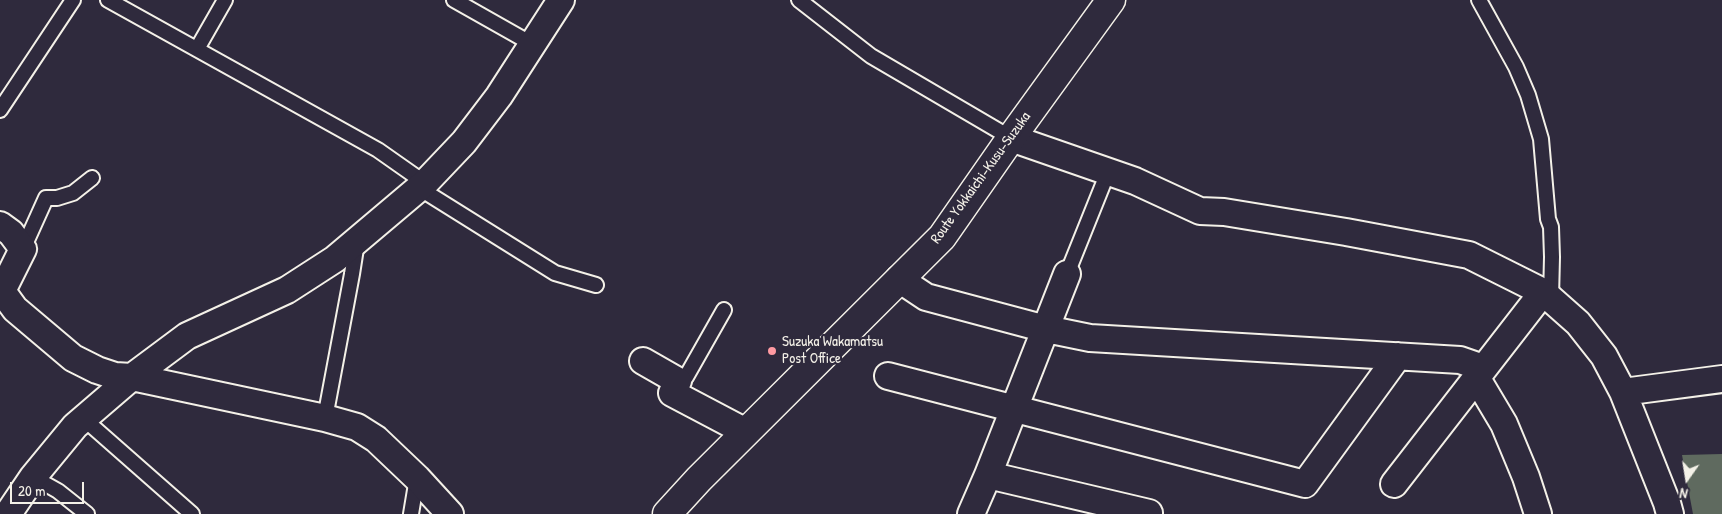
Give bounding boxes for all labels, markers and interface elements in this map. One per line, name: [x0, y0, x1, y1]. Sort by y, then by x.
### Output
street label: Route Yokkaichi-Kusu-Suzuka: [927, 109, 1035, 247]
place label: Suzuka Wakamatsu Post Office: [782, 333, 883, 368]
marker: Suzuka Wakamatsu Post Office: [766, 345, 778, 357]
north arrow: [1662, 454, 1712, 504]
scale bar: [12, 472, 86, 504]
text: 20 m: [18, 480, 45, 501]
text: N: [1678, 484, 1689, 504]

